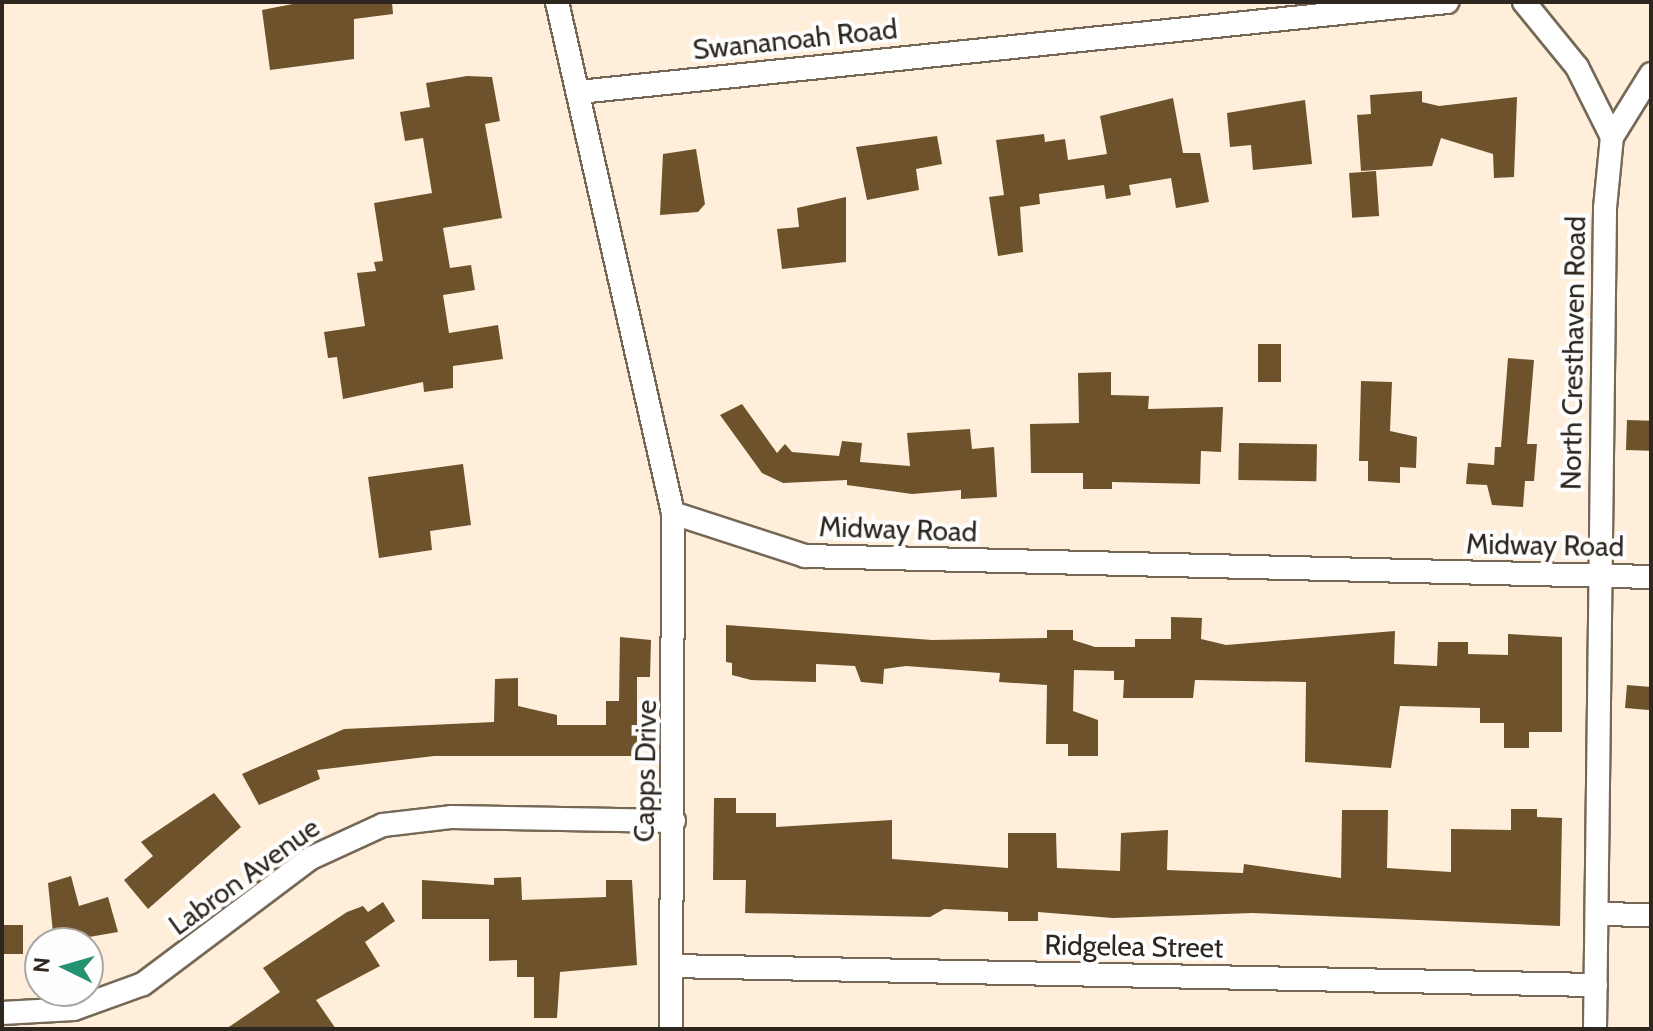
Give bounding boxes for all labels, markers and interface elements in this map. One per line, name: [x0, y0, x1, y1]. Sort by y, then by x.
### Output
street label: Swananoah Road: [691, 12, 899, 66]
street label: North Cresthaven Road: [1554, 216, 1592, 490]
street label: Midway Road: [818, 509, 978, 549]
street label: Midway Road: [1466, 527, 1624, 563]
street label: Capps Drive: [627, 699, 663, 843]
street label: Labron Avenue: [162, 810, 326, 942]
north arrow: [24, 927, 104, 1007]
street label: Ridgelea Street: [1044, 928, 1224, 964]
text: N: [27, 956, 56, 974]

